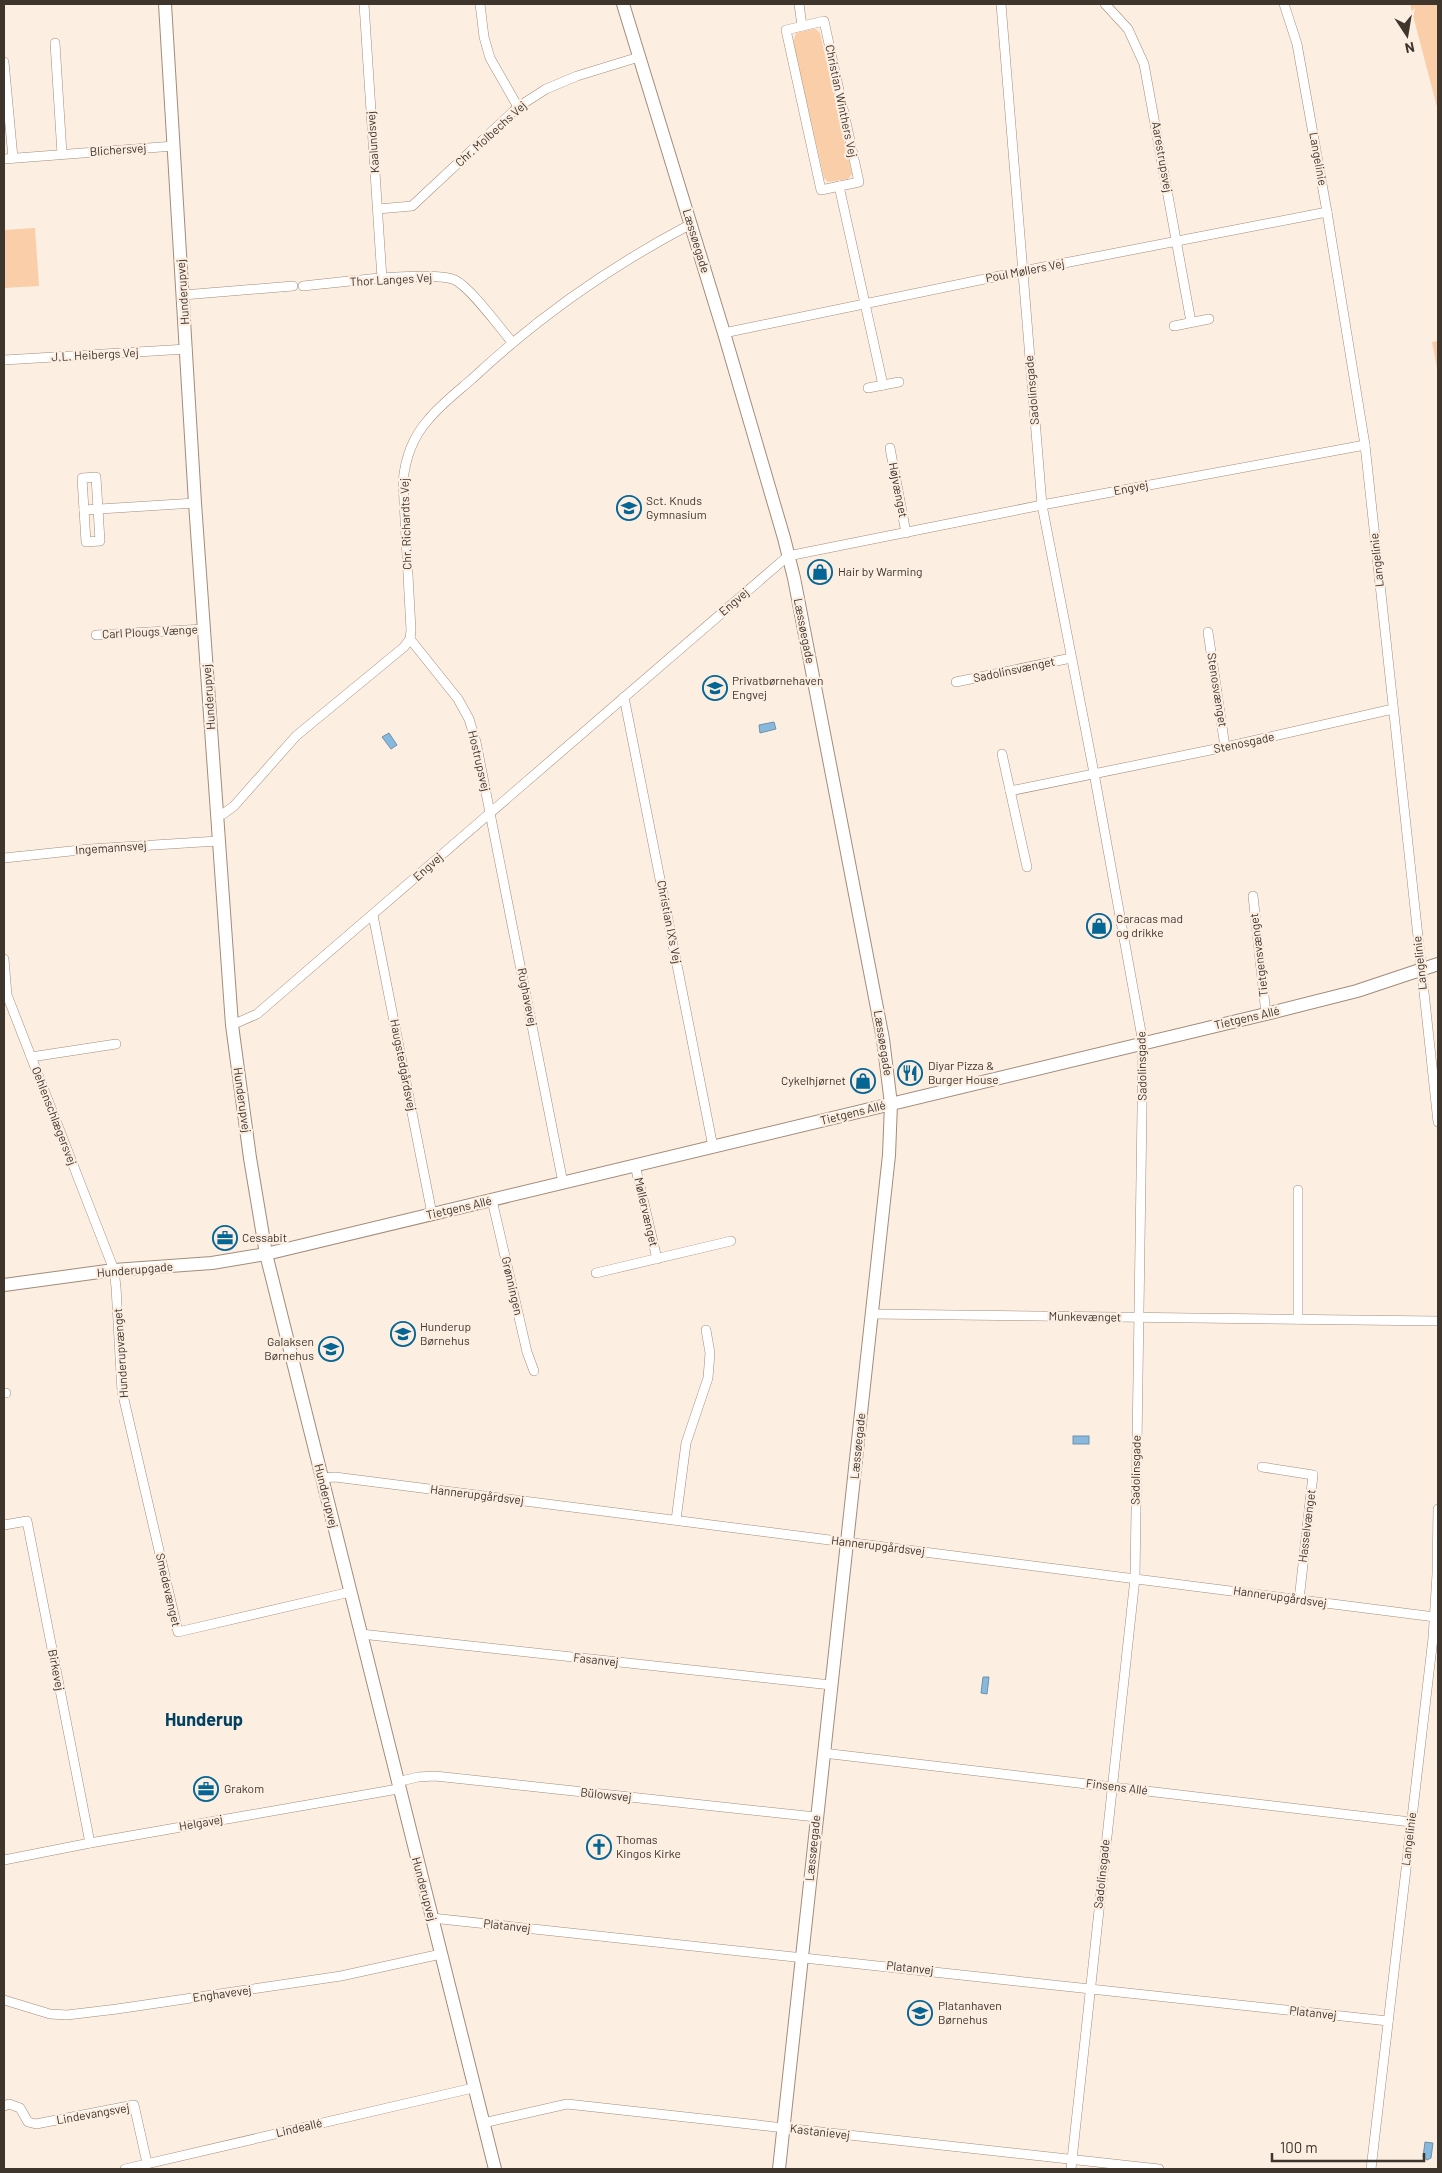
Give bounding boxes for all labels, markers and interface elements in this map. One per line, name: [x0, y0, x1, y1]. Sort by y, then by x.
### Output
north arrow: [1382, 10, 1432, 60]
text: N: [1403, 39, 1416, 57]
street label: Christian Winthers Vej: [823, 43, 861, 158]
street label: Chr. Molbechs Vej: [452, 98, 529, 169]
street label: Kaalundsvej: [363, 111, 381, 173]
street label: Aarestrupsvej: [1150, 120, 1176, 193]
street label: Langelinie: [1307, 131, 1331, 187]
street label: Blichersvej: [89, 140, 147, 158]
street label: Læssøegade: [681, 207, 713, 274]
street label: Poul Møllers Vej: [984, 255, 1066, 285]
street label: Hunderupvej: [173, 259, 191, 325]
street label: Thor Langes Vej: [349, 270, 433, 288]
street label: J.L. Heibergs Vej: [51, 345, 139, 363]
street label: Sadolinsgade: [1021, 355, 1041, 425]
street label: Højvænget: [887, 461, 911, 519]
street label: Engvej: [1112, 477, 1149, 497]
street label: Chr. Richardts Vej: [396, 478, 414, 570]
place label: Sct. Knuds Gymnasium: [646, 493, 707, 521]
school or university icon: Sct. Knuds Gymnasium: [616, 495, 642, 521]
street label: Langelinie: [1366, 533, 1386, 588]
shop icon: Hair by Warming: [807, 559, 833, 585]
place label: Hair by Warming: [838, 564, 923, 578]
street label: Engvej: [716, 584, 751, 618]
street label: Læssøegade: [792, 597, 818, 665]
street label: Carl Plougs Vænge: [102, 621, 198, 641]
street label: Stenosvænget: [1205, 652, 1231, 728]
street label: Sadolinsvænget: [972, 654, 1056, 685]
street label: Hunderupvej: [199, 664, 217, 730]
place label: Privatbørnehaven Engvej: [732, 673, 823, 701]
school or university icon: Privatbørnehaven Engvej: [702, 675, 728, 701]
street label: Hostrupsvej: [466, 729, 494, 793]
street label: Stenosgade: [1212, 729, 1275, 755]
street label: Ingemannsvej: [75, 838, 147, 856]
street label: Engvej: [410, 849, 445, 883]
street label: Christian IX's Vej: [655, 879, 685, 965]
place label: Caracas mad og drikke: [1116, 911, 1183, 939]
shop icon: Caracas mad og drikke: [1086, 913, 1112, 939]
street label: Tietgensvænget: [1246, 913, 1270, 998]
street label: Langelinie: [1409, 936, 1429, 991]
street label: Rughavevej: [515, 966, 541, 1027]
street label: Tietgens Allé: [1213, 1003, 1281, 1031]
street label: Læssøegade: [872, 1009, 896, 1077]
street label: Haugstedgårdsvej: [388, 1018, 420, 1112]
street label: Sadolinsgade: [1133, 1031, 1149, 1101]
place label: Diyar Pizza & Burger House: [928, 1058, 999, 1086]
restaurant icon: Diyar Pizza & Burger House: [897, 1060, 923, 1086]
street label: Oehlenschlægersvej: [30, 1064, 80, 1167]
street label: Hunderupvej: [231, 1066, 255, 1133]
shop icon: Cykelhjørnet: [850, 1068, 876, 1094]
place label: Cykelhjørnet: [781, 1073, 846, 1087]
street label: Tietgens Allé: [819, 1097, 887, 1127]
street label: Møllervænget: [632, 1176, 662, 1248]
street label: Tietgens Allé: [425, 1193, 493, 1221]
office icon: Cessabit: [212, 1225, 238, 1251]
place label: Cessabit: [242, 1230, 287, 1244]
street label: Grønningen: [499, 1255, 527, 1316]
street label: Hunderupgade: [96, 1259, 174, 1279]
street label: Hunderupvænget: [110, 1308, 130, 1398]
street label: Munkevænget: [1049, 1308, 1121, 1324]
place label: Hunderup Børnehus: [420, 1319, 471, 1347]
school or university icon: Hunderup Børnehus: [390, 1321, 416, 1347]
place label: Galaksen Børnehus: [264, 1334, 314, 1362]
school or university icon: Galaksen Børnehus: [318, 1336, 344, 1362]
street label: Læssøegade: [847, 1412, 867, 1480]
street label: Sadolinsgade: [1127, 1435, 1143, 1505]
street label: Hunderupvej: [312, 1462, 342, 1529]
street label: Hannerupgårdsvej: [429, 1481, 525, 1507]
street label: Hasselvænget: [1295, 1488, 1317, 1563]
street label: Hannerupgårdsvej: [830, 1532, 926, 1558]
street label: Smedevænget: [154, 1552, 184, 1628]
street label: Hannerupgårdsvej: [1232, 1583, 1328, 1610]
street label: Birkevej: [46, 1648, 68, 1692]
street label: Fasanvej: [573, 1650, 620, 1668]
district label: Hunderup: [165, 1708, 243, 1730]
street label: Finsens Allé: [1085, 1775, 1149, 1797]
office icon: Grakom: [193, 1776, 219, 1802]
place label: Grakom: [224, 1781, 264, 1795]
street label: Bülowsvej: [580, 1784, 632, 1804]
street label: Helgavej: [178, 1811, 224, 1833]
street label: Langelinie: [1398, 1811, 1418, 1867]
street label: Læssøegade: [802, 1814, 822, 1882]
place label: Thomas Kingos Kirke: [616, 1832, 681, 1860]
church icon: Thomas Kingos Kirke: [586, 1834, 612, 1860]
street label: Sadolinsgade: [1090, 1838, 1112, 1909]
street label: Hunderupvej: [410, 1855, 440, 1922]
street label: Platanvej: [483, 1916, 532, 1934]
street label: Platanvej: [886, 1958, 935, 1976]
street label: Enghavevej: [192, 1982, 252, 2004]
place label: Platanhaven Børnehus: [938, 1998, 1002, 2026]
school or university icon: Platanhaven Børnehus: [907, 2000, 933, 2026]
street label: Platanvej: [1289, 2003, 1338, 2021]
street label: Lindevangsvej: [55, 2100, 130, 2126]
street label: Lindeallé: [274, 2115, 323, 2139]
street label: Kastanievej: [789, 2120, 851, 2142]
scale bar: [1272, 2130, 1424, 2162]
text: 100 m: [1280, 2138, 1318, 2156]

